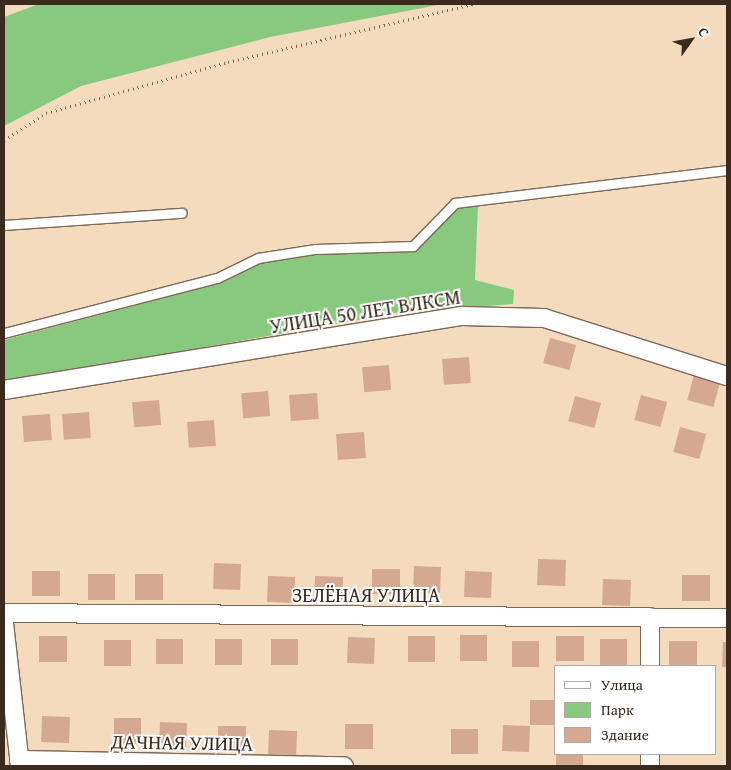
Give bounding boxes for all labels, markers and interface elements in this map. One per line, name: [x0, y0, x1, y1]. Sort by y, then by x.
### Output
north arrow: [666, 15, 716, 65]
text: С: [693, 23, 714, 41]
street label: УЛИЦА 50 ЛЕТ ВЛКСМ: [268, 284, 462, 338]
street label: ЗЕЛЁНАЯ УЛИЦА: [292, 582, 440, 606]
legend: [554, 665, 716, 755]
text: Улица: [601, 674, 643, 695]
text: Парк: [601, 699, 634, 720]
text: Здание: [601, 724, 649, 745]
street label: ДАЧНАЯ УЛИЦА: [111, 729, 253, 755]

